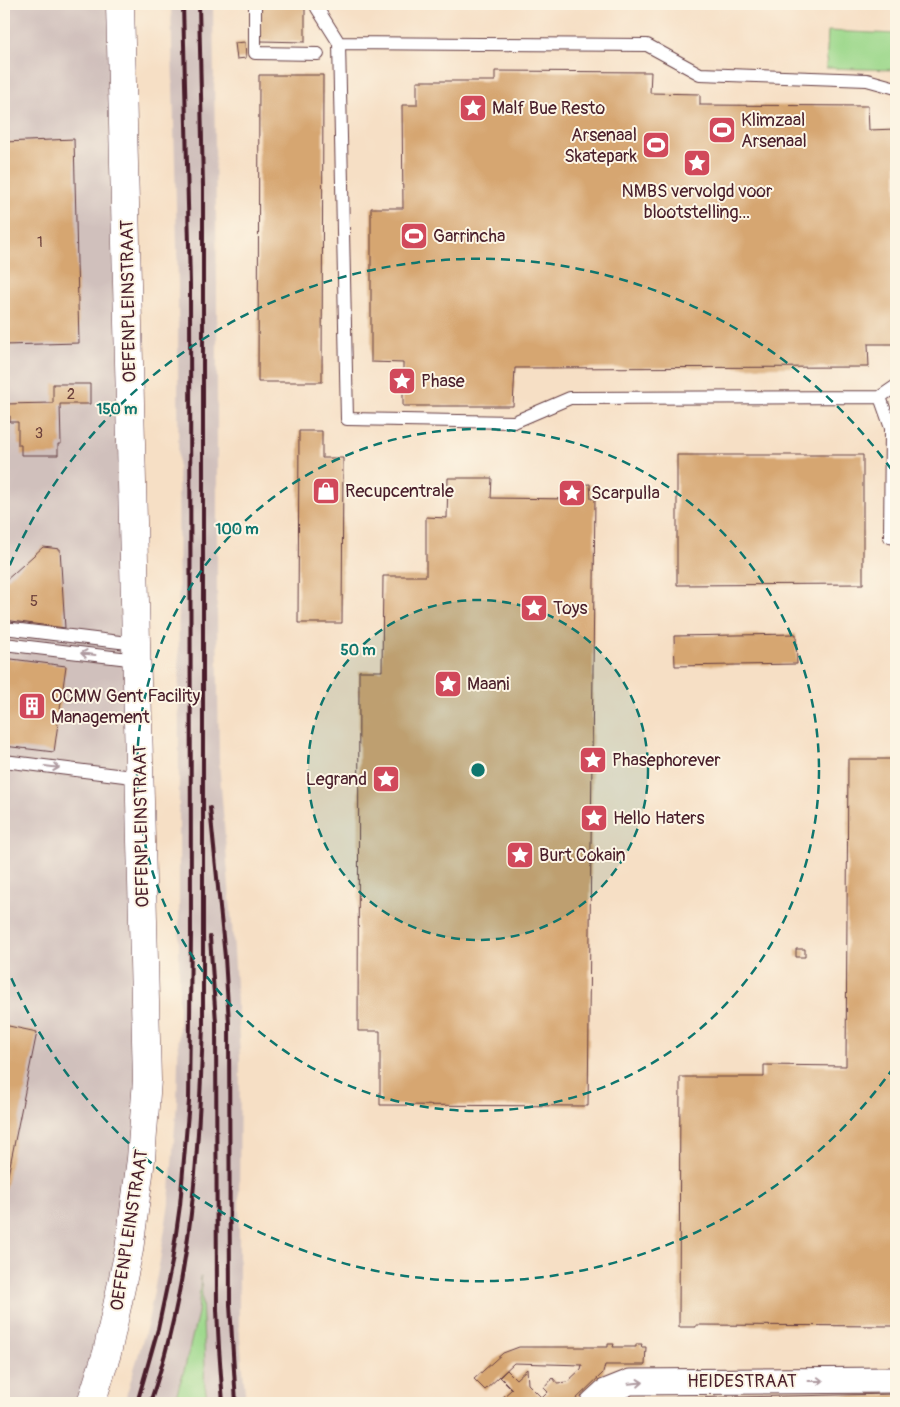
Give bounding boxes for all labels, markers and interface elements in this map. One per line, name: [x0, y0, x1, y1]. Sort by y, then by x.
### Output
place icon: Malf Bue Resto: [458, 93, 488, 123]
place label: Malf Bue Resto: [492, 97, 605, 120]
place label: Klimzaal Arsenaal: [741, 109, 807, 153]
sports icon: Klimzaal Arsenaal: [707, 115, 737, 145]
place label: Arsenaal Skatepark: [564, 124, 637, 168]
sports icon: Arsenaal Skatepark: [641, 130, 671, 160]
place icon: NMBS vervolgd voor blootstelling...: [682, 148, 712, 178]
place label: NMBS vervolgd voor blootstelling...: [622, 180, 773, 224]
street label: OEFENPLEINSTRAAT: [116, 219, 141, 383]
sports icon: Garrincha: [399, 221, 429, 251]
place label: Garrincha: [433, 225, 505, 248]
house number: 1: [37, 233, 43, 252]
place icon: Phase: [387, 366, 417, 396]
place label: Phase: [421, 370, 465, 393]
house number: 2: [67, 385, 75, 404]
text: 150 m: [97, 400, 137, 419]
house number: 3: [35, 424, 43, 443]
shop icon: Recupcentrale: [311, 476, 341, 506]
place icon: Scarpulla: [557, 478, 587, 508]
place label: Recupcentrale: [345, 480, 454, 503]
place label: Scarpulla: [591, 482, 660, 505]
text: 100 m: [216, 520, 258, 539]
house number: 5: [30, 592, 38, 611]
place icon: Toys: [519, 593, 549, 623]
place label: Toys: [553, 597, 588, 620]
text: 50 m: [341, 641, 375, 660]
one-way arrow: [81, 649, 97, 659]
place icon: Maani: [433, 669, 463, 699]
place label: Maani: [467, 673, 510, 696]
place label: OCMW Gent Facility Management: [51, 685, 201, 729]
building icon: OCMW Gent Facility Management: [17, 691, 47, 721]
street label: OEFENPLEINSTRAAT: [129, 744, 154, 908]
place icon: Phasephorever: [578, 745, 608, 775]
place label: Phasephorever: [612, 749, 721, 772]
centre of rings: [469, 761, 487, 779]
one-way arrow: [44, 762, 60, 772]
place icon: Legrand: [371, 764, 401, 794]
place label: Legrand: [306, 768, 367, 791]
place icon: Hello Haters: [579, 803, 609, 833]
place label: Hello Haters: [613, 807, 705, 830]
place icon: Burt Cokain: [505, 840, 535, 870]
place label: Burt Cokain: [539, 844, 626, 867]
street label: OEFENPLEINSTRAAT: [105, 1148, 154, 1312]
street label: HEIDESTRAAT: [687, 1370, 797, 1393]
one-way arrow: [807, 1376, 823, 1386]
one-way arrow: [627, 1378, 643, 1387]

